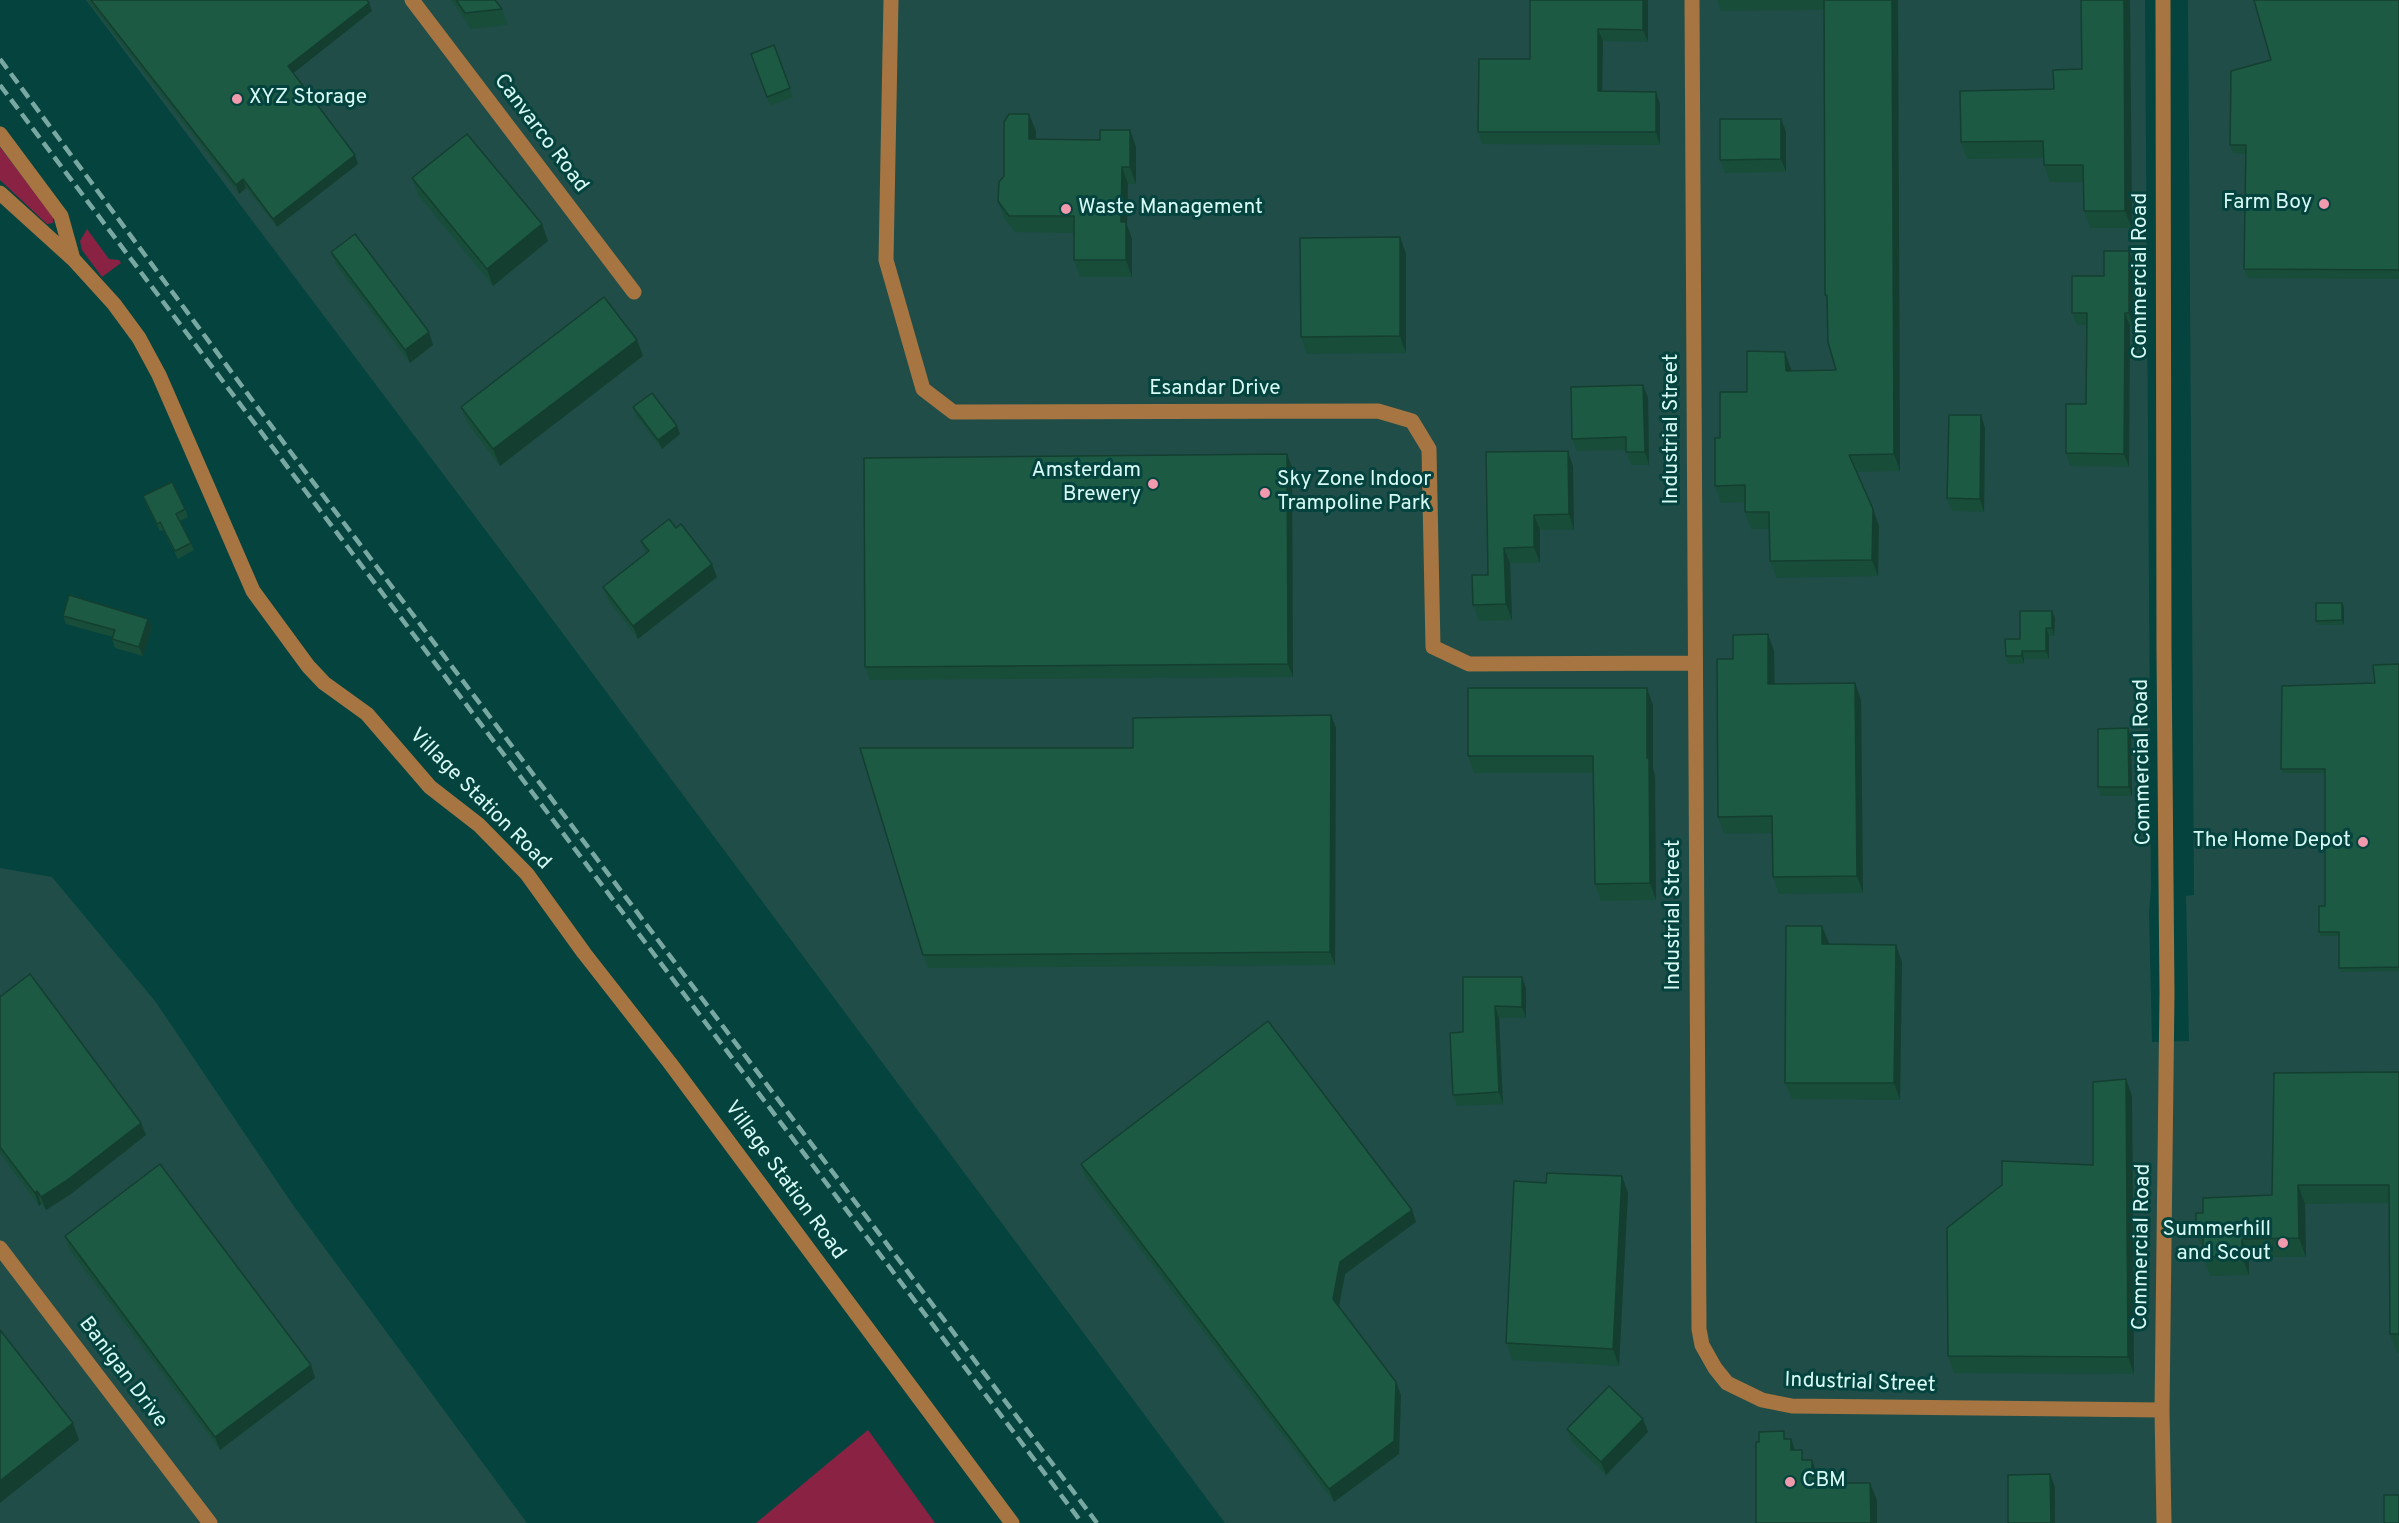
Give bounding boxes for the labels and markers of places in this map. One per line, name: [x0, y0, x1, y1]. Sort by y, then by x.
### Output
place label: XYZ Storage: [249, 86, 367, 112]
marker: XYZ Storage: [230, 92, 244, 106]
place label: Farm Boy: [2223, 191, 2312, 217]
place label: Waste Management: [1078, 196, 1263, 222]
marker: Farm Boy: [2317, 197, 2331, 211]
marker: Waste Management: [1059, 202, 1073, 216]
place label: Amsterdam Brewery: [1032, 459, 1141, 509]
place label: Sky Zone Indoor Trampoline Park: [1277, 468, 1431, 518]
marker: Amsterdam Brewery: [1146, 477, 1160, 491]
marker: Sky Zone Indoor Trampoline Park: [1258, 486, 1272, 500]
place label: The Home Depot: [2192, 829, 2351, 855]
marker: The Home Depot: [2356, 835, 2370, 849]
place label: Summerhill and Scout: [2163, 1218, 2271, 1268]
marker: Summerhill and Scout: [2276, 1236, 2290, 1250]
place label: CBM: [1802, 1469, 1846, 1495]
marker: CBM: [1783, 1475, 1797, 1489]

